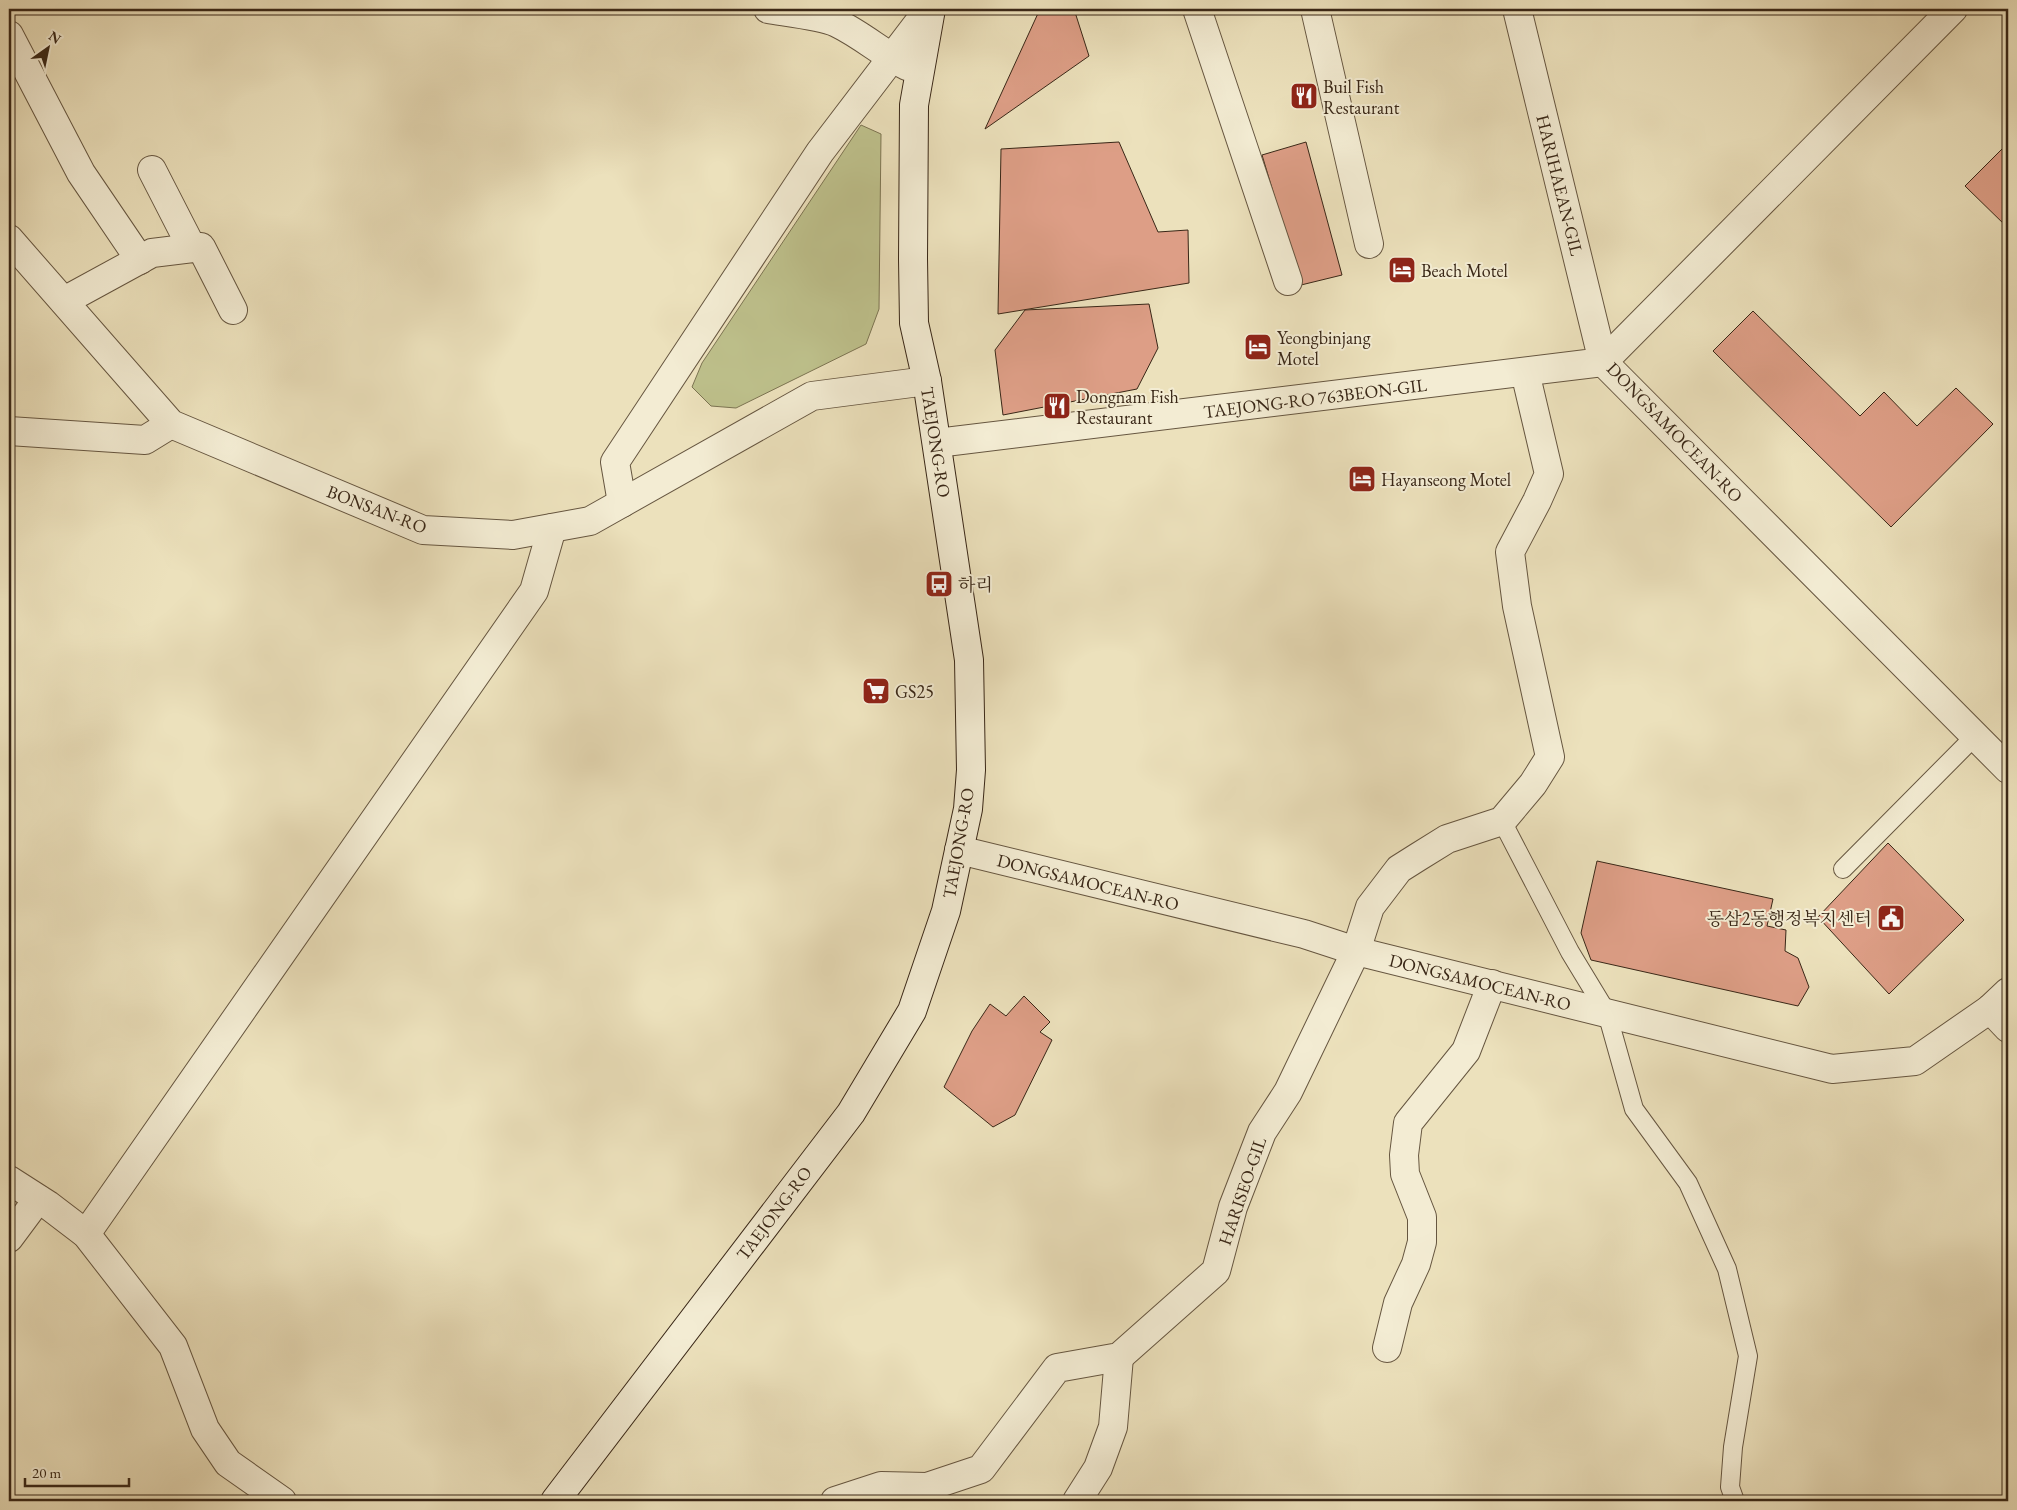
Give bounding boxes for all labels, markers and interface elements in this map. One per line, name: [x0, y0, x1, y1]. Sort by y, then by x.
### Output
north arrow: [22, 22, 72, 72]
text: N: [45, 26, 65, 48]
place label: Buil Fish Restaurant: [1323, 75, 1400, 119]
restaurant icon: Buil Fish Restaurant: [1289, 81, 1319, 111]
street label: HARIHAEAN-GIL: [1531, 112, 1589, 258]
hotel icon: Beach Motel: [1387, 255, 1417, 285]
place label: Beach Motel: [1421, 259, 1508, 282]
place label: Yeongbinjang Motel: [1277, 326, 1371, 370]
hotel icon: Yeongbinjang Motel: [1243, 332, 1273, 362]
street label: DONGSAMOCEAN-RO: [1602, 357, 1748, 507]
street label: TAEJONG-RO 763BEON-GIL: [1202, 373, 1428, 423]
street label: TAEJONG-RO: [916, 385, 956, 499]
place label: Dongnam Fish Restaurant: [1076, 385, 1179, 429]
restaurant icon: Dongnam Fish Restaurant: [1042, 391, 1072, 421]
hotel icon: Hayanseong Motel: [1347, 464, 1377, 494]
place label: Hayanseong Motel: [1381, 468, 1511, 491]
street label: BONSAN-RO: [324, 479, 430, 539]
bus stop icon: 하리: [924, 569, 954, 599]
place label: 하리: [958, 573, 993, 596]
supermarket icon: GS25: [861, 676, 891, 706]
place label: GS25: [895, 680, 934, 703]
street label: TAEJONG-RO: [937, 786, 979, 900]
street label: DONGSAMOCEAN-RO: [995, 848, 1181, 916]
public building icon: 동삼2동행정복지센터: [1876, 903, 1906, 933]
place label: 동삼2동행정복지센터: [1707, 907, 1872, 930]
street label: DONGSAMOCEAN-RO: [1387, 948, 1573, 1016]
street label: HARISEO-GIL: [1213, 1133, 1271, 1248]
street label: TAEJONG-RO: [731, 1161, 817, 1265]
scale bar: [25, 1455, 129, 1487]
text: 20 m: [32, 1463, 61, 1482]

